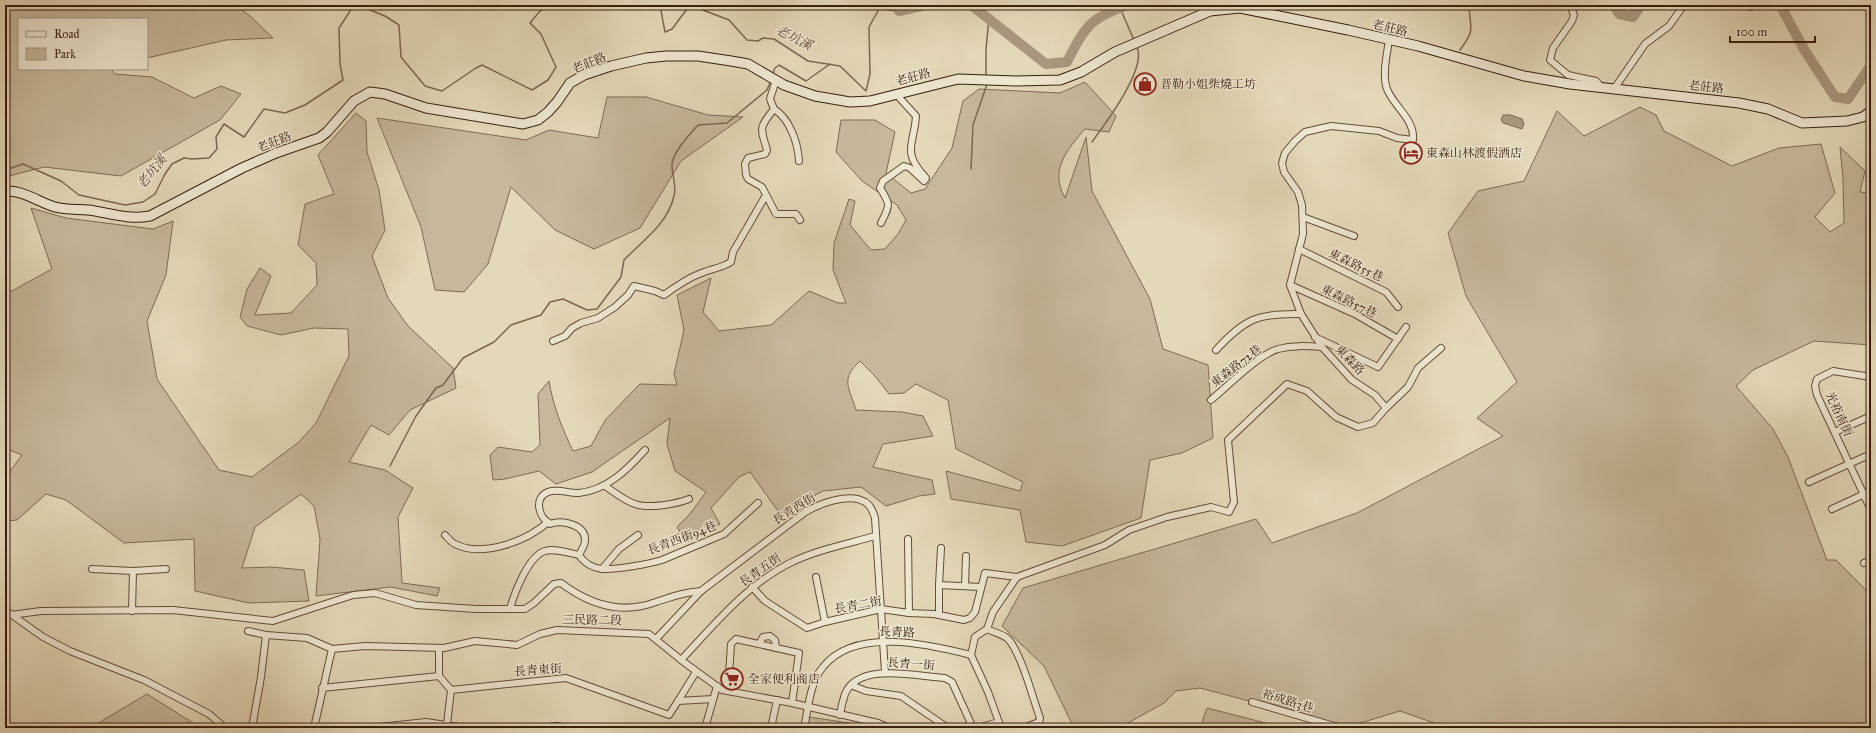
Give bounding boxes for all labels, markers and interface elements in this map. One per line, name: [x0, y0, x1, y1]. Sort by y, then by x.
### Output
street label: 老莊路: [1371, 17, 1409, 39]
legend: [18, 18, 148, 70]
scale bar: [1730, 18, 1815, 44]
water label: 老坑溪: [773, 22, 817, 55]
text: 100 m: [1736, 25, 1767, 39]
text: Road: [54, 27, 80, 41]
text: Park: [54, 47, 76, 61]
street label: 老莊路: [570, 50, 608, 76]
street label: 老莊路: [894, 66, 932, 88]
shop icon: 普勒小姐柴燒工坊: [1132, 71, 1158, 97]
place label: 普勒小姐柴燒工坊: [1160, 77, 1256, 91]
street label: 老莊路: [1687, 78, 1725, 96]
street label: 老莊路: [255, 129, 293, 155]
hotel icon: 東森山林渡假酒店: [1398, 140, 1424, 166]
place label: 東森山林渡假酒店: [1426, 146, 1522, 160]
water label: 老坑溪: [134, 150, 172, 192]
street label: 東森路55巷: [1326, 246, 1386, 284]
street label: 東森路57巷: [1319, 282, 1379, 320]
street label: 東森路72巷: [1208, 342, 1264, 390]
street label: 東森路: [1332, 342, 1368, 378]
street label: 光裕南街: [1823, 389, 1856, 440]
street label: 長青西街: [770, 490, 819, 528]
street label: 長青西街94巷: [645, 518, 719, 558]
street label: 長青五街: [736, 550, 784, 590]
street label: 長青二街: [833, 594, 884, 616]
street label: 三民路二段: [562, 612, 622, 628]
street label: 長青路: [879, 624, 915, 640]
street label: 長青一街: [887, 655, 936, 673]
street label: 長青東街: [514, 661, 563, 679]
supermarket icon: 全家便利商店: [719, 666, 745, 692]
place label: 全家便利商店: [748, 672, 820, 686]
street label: 裕成路3巷: [1261, 687, 1315, 715]

